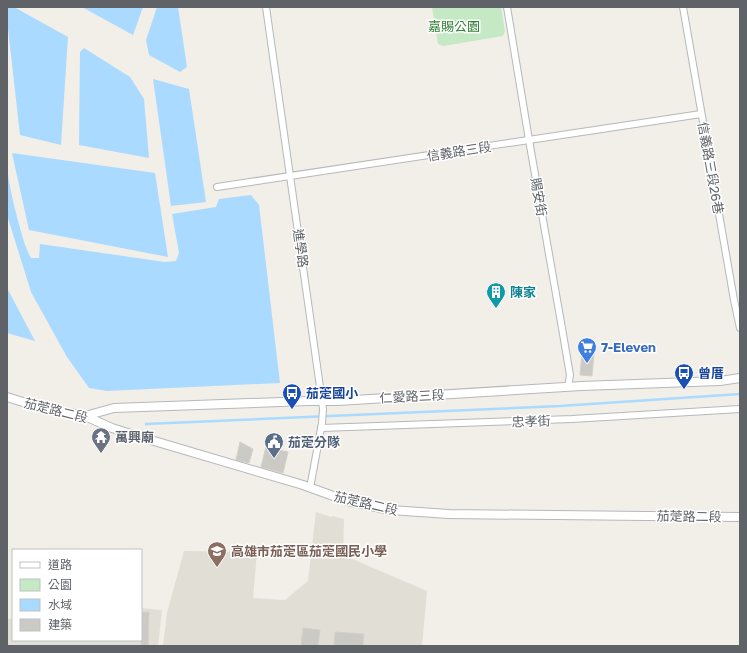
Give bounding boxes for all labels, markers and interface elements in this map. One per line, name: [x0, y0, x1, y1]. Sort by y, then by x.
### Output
park label: 嘉賜公園: [428, 18, 480, 34]
street label: 信義路三段26巷: [695, 121, 727, 215]
street label: 信義路三段: [426, 138, 492, 164]
street label: 賜安街: [528, 176, 550, 218]
street label: 進學路: [290, 228, 312, 268]
building icon: 陳家: [485, 281, 507, 309]
place label: 陳家: [510, 284, 536, 300]
supermarket icon: 7-Eleven: [576, 336, 598, 364]
place label: 7-Eleven: [601, 339, 656, 355]
bus stop icon: 曾厝: [673, 362, 695, 390]
place label: 曾厝: [698, 365, 724, 381]
bus stop icon: 茄萣國小: [281, 382, 303, 410]
place label: 茄萣國小: [306, 385, 359, 401]
street label: 仁愛路三段: [379, 386, 445, 406]
street label: 茄萣路二段: [23, 394, 89, 426]
street label: 忠孝街: [511, 412, 551, 430]
temple icon: 萬興廟: [90, 426, 112, 454]
place label: 萬興廟: [115, 429, 154, 445]
public building icon: 茄萣分隊: [263, 431, 285, 459]
place label: 茄萣分隊: [288, 434, 340, 450]
street label: 茄萣路二段: [333, 488, 399, 518]
street label: 茄萣路二段: [656, 507, 722, 525]
school or university icon: 高雄市茄萣區茄萣國民小學: [206, 540, 228, 568]
place label: 高雄市茄萣區茄萣國民小學: [231, 543, 387, 559]
legend: [12, 549, 142, 641]
text: 道路: [48, 557, 72, 572]
text: 公園: [48, 577, 72, 592]
text: 水域: [48, 597, 72, 612]
text: 建築: [48, 617, 72, 632]

